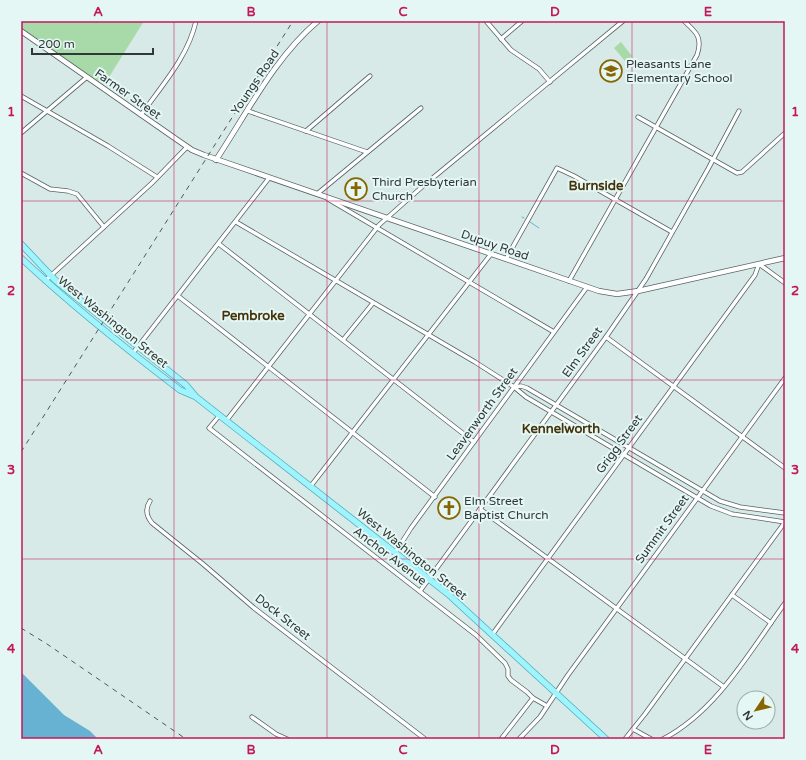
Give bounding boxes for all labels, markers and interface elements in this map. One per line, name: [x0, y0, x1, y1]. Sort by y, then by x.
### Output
text: A: [93, 4, 103, 20]
text: B: [246, 4, 256, 20]
text: C: [398, 4, 408, 20]
text: D: [550, 4, 560, 20]
text: E: [704, 4, 712, 20]
scale bar: [32, 30, 153, 56]
text: 200 m: [38, 37, 75, 51]
street label: Youngs Road: [228, 47, 282, 117]
place label: Pleasants Lane Elementary School: [626, 57, 733, 85]
school or university icon: Pleasants Lane Elementary School: [598, 58, 624, 84]
street label: Farmer Street: [92, 66, 164, 122]
text: 1: [7, 104, 15, 120]
text: 1: [791, 104, 799, 120]
place label: Third Presbyterian Church: [372, 175, 477, 203]
church icon: Third Presbyterian Church: [343, 176, 369, 202]
district label: Burnside: [569, 178, 624, 194]
street label: Dupuy Road: [459, 227, 531, 263]
street label: West Washington Street: [55, 273, 171, 371]
text: 2: [7, 283, 15, 299]
text: 2: [791, 283, 799, 299]
district label: Pembroke: [221, 308, 285, 324]
street label: Elm Street: [559, 324, 605, 380]
street label: Leavenworth Street: [444, 365, 521, 463]
street label: Grigg Street: [593, 412, 645, 476]
district label: Kennelworth: [522, 421, 600, 437]
text: 3: [7, 462, 15, 478]
text: 3: [791, 462, 799, 478]
street label: Summit Street: [632, 492, 692, 566]
place label: Elm Street Baptist Church: [464, 494, 549, 522]
church icon: Elm Street Baptist Church: [436, 495, 462, 521]
street label: West Washington Street: [354, 505, 470, 603]
street label: Anchor Avenue: [351, 524, 429, 588]
street label: Dock Street: [253, 591, 314, 643]
text: 4: [7, 641, 16, 657]
text: 4: [791, 641, 800, 657]
north arrow: [736, 690, 776, 730]
text: N: [740, 708, 756, 723]
text: A: [93, 742, 103, 758]
text: B: [246, 742, 256, 758]
text: C: [398, 742, 408, 758]
text: D: [550, 742, 560, 758]
text: E: [704, 742, 712, 758]

